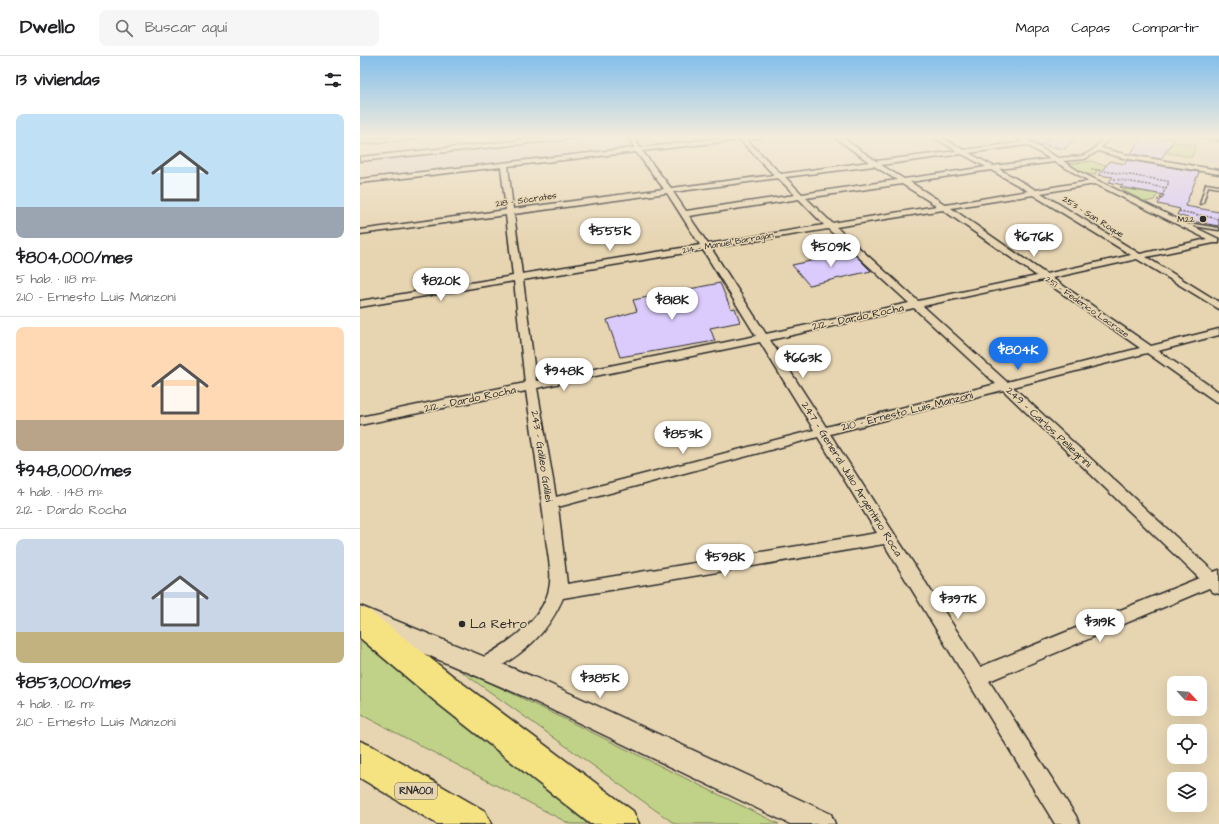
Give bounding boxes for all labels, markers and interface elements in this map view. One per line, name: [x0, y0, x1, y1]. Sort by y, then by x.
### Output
search box: [99, 10, 379, 46]
text: Dwello: [20, 14, 75, 41]
icon: search: [113, 17, 135, 39]
text: Buscar aquí: [145, 17, 227, 38]
text: Mapa: [1016, 18, 1049, 38]
text: Capas: [1071, 18, 1110, 38]
text: Compartir: [1132, 18, 1199, 38]
text: 13 viviendas: [16, 68, 100, 92]
icon: filters: [322, 69, 344, 91]
icon: home: [144, 140, 216, 212]
street label: 218 - Sócrates: [495, 189, 558, 211]
street label: 253 - San Roque: [1060, 193, 1126, 241]
place label: M22: [1177, 213, 1196, 226]
marker: M22: [1198, 214, 1208, 224]
pin: $555K: [582, 218, 638, 252]
text: $555K: [589, 222, 631, 240]
pin: $676K: [1006, 224, 1062, 258]
street label: 214 - Manuel Barragán: [681, 228, 775, 257]
text: $676K: [1014, 228, 1054, 246]
pin: $509K: [803, 234, 859, 268]
text: $509K: [811, 238, 851, 256]
text: $804,000/mes: [16, 246, 133, 270]
pin: $820K: [413, 268, 469, 302]
text: 5 hab. · 118 m²: [16, 270, 97, 288]
text: $820K: [421, 272, 461, 290]
street label: 251 - Federico Lacroze: [1042, 273, 1132, 341]
pin: $818K: [644, 287, 700, 321]
text: 210 - Ernesto Luis Manzoni: [16, 288, 176, 306]
text: $818K: [655, 291, 689, 309]
street label: 212 - Dardo Rocha: [811, 300, 906, 334]
pin: $804K: [990, 337, 1046, 371]
text: $804K: [998, 341, 1038, 359]
pin: $663K: [775, 345, 831, 379]
text: $663K: [784, 349, 822, 367]
icon: home: [144, 353, 216, 425]
pin: $948K: [536, 358, 592, 392]
text: $948K: [544, 362, 584, 380]
street label: 212 - Dardo Rocha: [423, 382, 518, 416]
street label: 249 - Carlos Pellegrini: [1002, 383, 1096, 472]
street label: 210 - Ernesto Luis Manzoni: [840, 387, 975, 435]
street label: 247 - General Julio Argentino Roca: [797, 399, 906, 560]
street label: 243 - Galileo Galilei: [527, 409, 557, 503]
pin: $853K: [655, 421, 711, 455]
text: $853K: [663, 425, 703, 443]
text: $948,000/mes: [16, 459, 132, 483]
text: 4 hab. · 148 m²: [16, 483, 104, 501]
text: 212 - Dardo Rocha: [16, 501, 126, 519]
pin: $598K: [697, 544, 753, 578]
text: $598K: [705, 548, 745, 566]
icon: home: [144, 565, 216, 637]
pin: $397K: [930, 586, 986, 620]
text: $397K: [939, 590, 977, 608]
pin: $319K: [1072, 609, 1128, 643]
text: $319K: [1085, 613, 1115, 631]
place label: La Retro: [470, 615, 528, 633]
marker: La Retro: [457, 619, 467, 629]
pin: $385K: [572, 665, 628, 699]
text: $385K: [580, 669, 620, 687]
text: $853,000/mes: [16, 671, 131, 695]
north arrow: [1167, 676, 1207, 716]
map controls: [1167, 676, 1207, 812]
text: 4 hab. · 112 m²: [16, 695, 95, 713]
text: 210 - Ernesto Luis Manzoni: [16, 713, 176, 731]
button: locate: [1167, 724, 1207, 764]
button: layers: [1167, 772, 1207, 812]
road number: RNA001: [395, 783, 437, 799]

